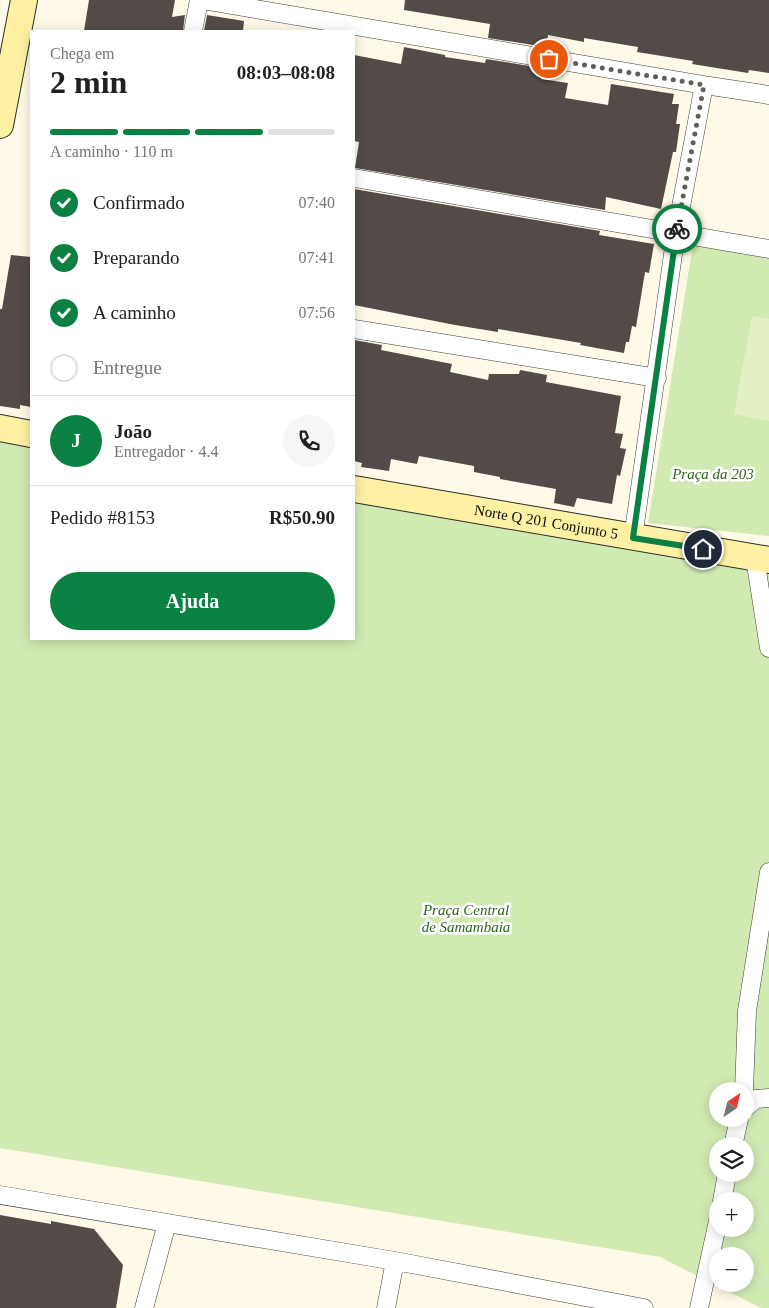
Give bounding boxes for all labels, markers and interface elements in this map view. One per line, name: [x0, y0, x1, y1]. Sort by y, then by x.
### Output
pin: [528, 38, 570, 80]
text: Chega em: [50, 45, 114, 62]
icon: bag: [535, 45, 563, 73]
text: 08:03–08:08: [237, 62, 335, 83]
text: 2 min: [50, 64, 127, 100]
text: A caminho · 110 m: [50, 143, 173, 160]
icon: check: [50, 189, 78, 217]
text: Confirmado: [93, 192, 185, 213]
text: 07:40: [299, 194, 335, 211]
courier: [652, 204, 702, 254]
icon: bike: [663, 215, 691, 243]
icon: check: [50, 244, 78, 272]
text: Preparando: [93, 247, 180, 268]
text: 07:41: [299, 249, 335, 266]
icon: check: [50, 299, 78, 327]
text: A caminho: [93, 302, 176, 323]
text: 07:56: [299, 304, 335, 321]
text: Entregue: [93, 357, 162, 378]
button: phone: [283, 415, 335, 467]
text: João: [114, 421, 152, 442]
text: J: [71, 430, 81, 451]
text: Entregador · 4.4: [114, 443, 218, 460]
park label: Praça da 203: [671, 466, 754, 482]
street label: Norte Q 201 Conjunto 5: [473, 502, 619, 542]
text: Pedido #8153: [50, 507, 155, 528]
text: R$50.90: [269, 507, 335, 528]
pin: [682, 528, 724, 570]
icon: home: [689, 535, 717, 563]
button: Ajuda: [50, 572, 335, 630]
park label: Praça Central de Samambaia: [422, 902, 510, 935]
north arrow: [709, 1082, 754, 1128]
map controls: [709, 1082, 754, 1292]
button: layers: [709, 1137, 754, 1182]
button: +: [709, 1192, 754, 1237]
button: −: [709, 1247, 754, 1292]

